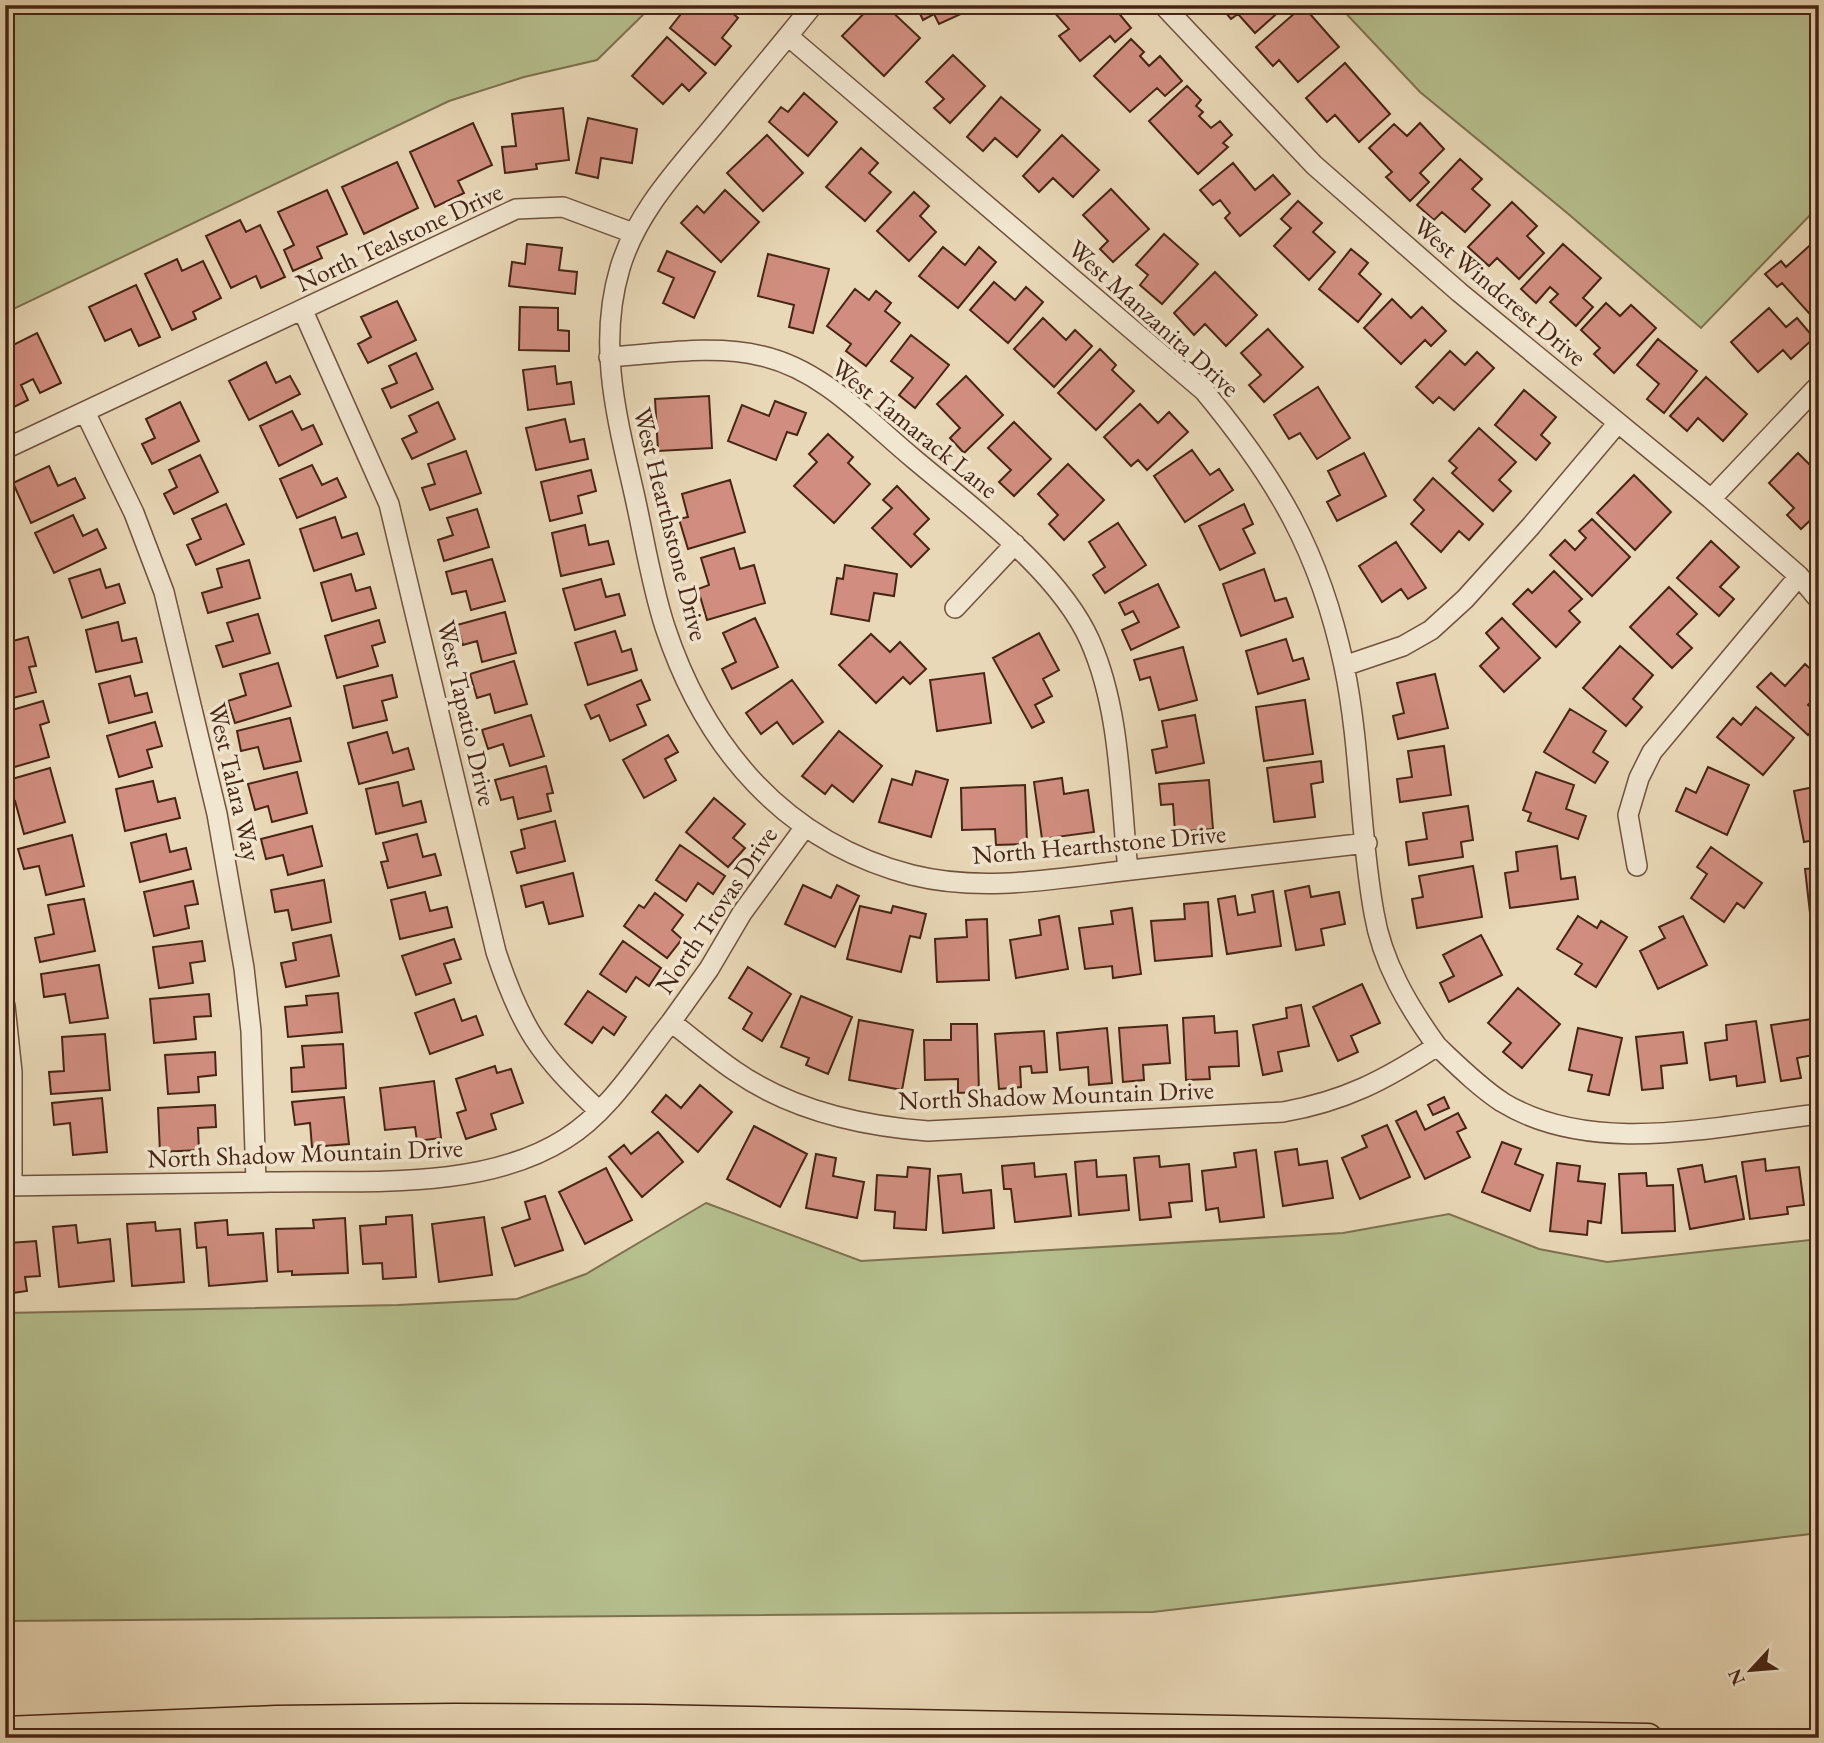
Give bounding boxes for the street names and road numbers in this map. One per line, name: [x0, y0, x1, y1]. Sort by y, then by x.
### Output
street label: North Tealstone Drive: [290, 174, 508, 300]
street label: West Windcrest Drive: [1406, 209, 1594, 373]
street label: West Manzanita Drive: [1061, 232, 1247, 404]
street label: West Tamarack Lane: [825, 350, 1005, 506]
street label: West Hearthstone Drive: [626, 404, 716, 644]
street label: West Tapatio Drive: [429, 617, 505, 809]
street label: West Talara Way: [200, 699, 270, 865]
street label: North Hearthstone Drive: [971, 816, 1227, 872]
street label: North Trovas Drive: [647, 820, 785, 1000]
street label: North Shadow Mountain Drive: [898, 1072, 1214, 1118]
street label: North Shadow Mountain Drive: [147, 1130, 463, 1176]

